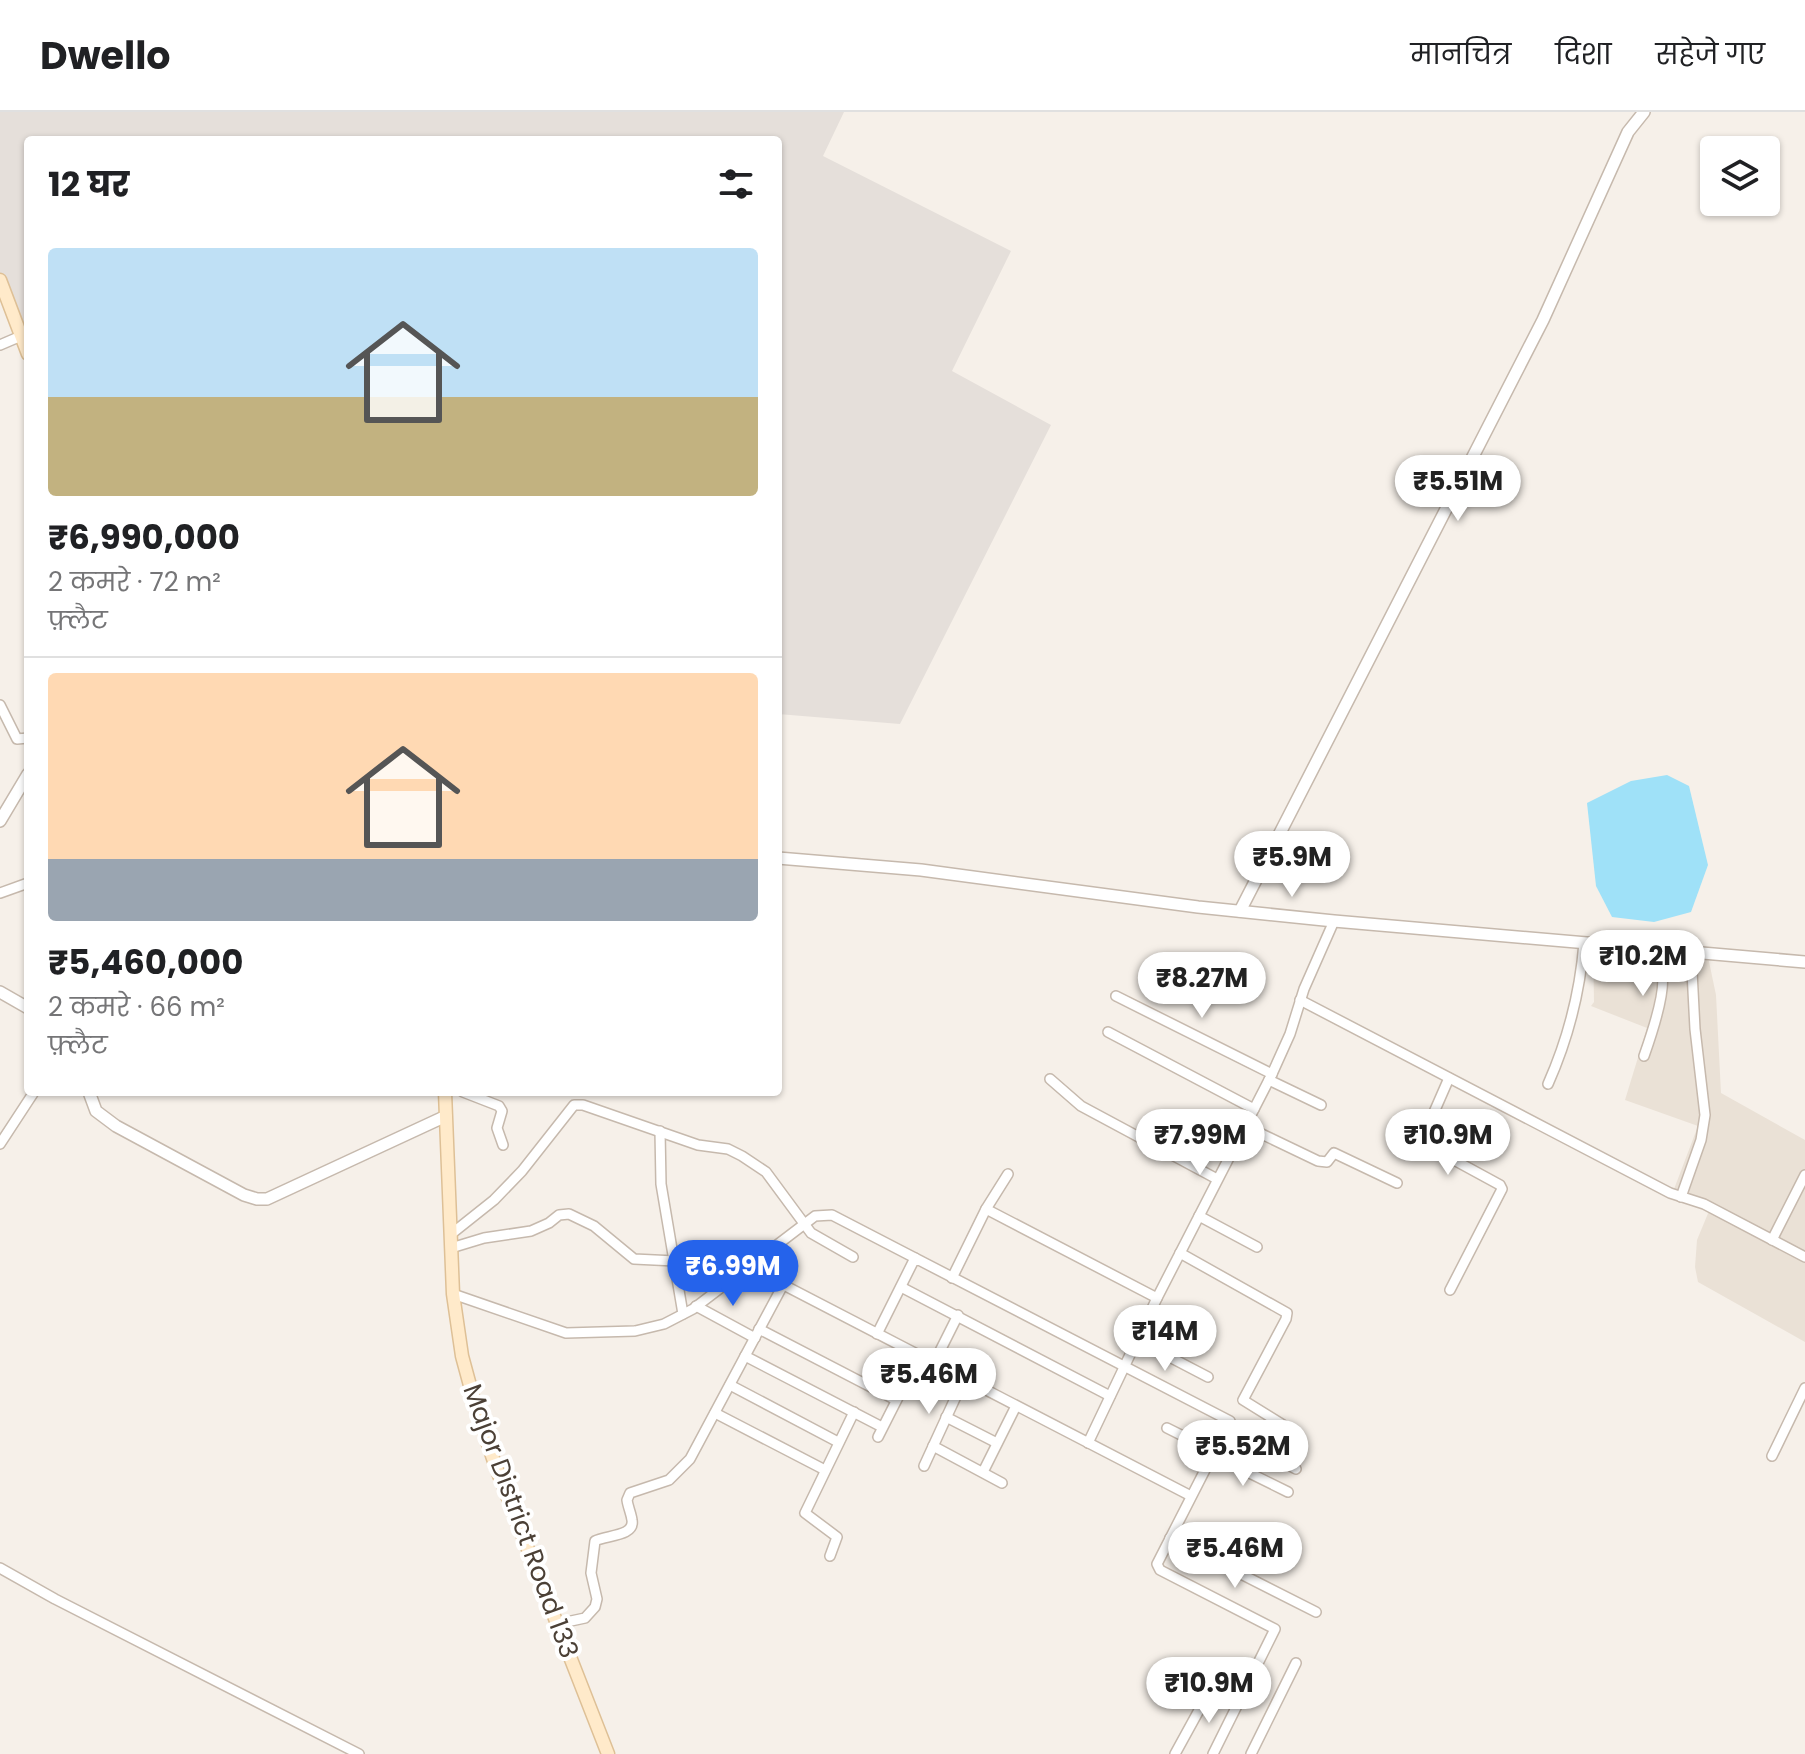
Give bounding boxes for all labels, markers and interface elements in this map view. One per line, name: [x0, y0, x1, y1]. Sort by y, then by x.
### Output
text: Dwello: [40, 29, 171, 82]
text: मानचित्र: [1411, 35, 1511, 74]
text: दिशा: [1555, 35, 1612, 74]
text: सहेजे गए: [1656, 35, 1765, 74]
map controls: [1700, 136, 1780, 216]
button: layers: [1700, 136, 1780, 216]
text: 12 घर: [48, 160, 129, 208]
icon: filters: [714, 162, 758, 206]
icon: home: [331, 300, 475, 444]
pin: ₹5.51M: [1393, 455, 1523, 523]
text: ₹5.51M: [1413, 463, 1503, 499]
text: ₹6,990,000: [48, 513, 240, 561]
text: 2 कमरे · 72 m²: [48, 564, 221, 600]
text: फ़्लैट: [48, 603, 108, 639]
icon: home: [331, 725, 475, 869]
pin: ₹5.9M: [1236, 831, 1348, 899]
text: ₹5.9M: [1252, 839, 1332, 875]
pin: ₹10.2M: [1578, 930, 1708, 998]
text: ₹5,460,000: [48, 938, 243, 986]
text: ₹10.2M: [1599, 938, 1687, 974]
pin: ₹8.27M: [1137, 952, 1267, 1020]
text: ₹8.27M: [1156, 960, 1248, 996]
text: 2 कमरे · 66 m²: [48, 989, 225, 1025]
text: फ़्लैट: [48, 1028, 108, 1064]
pin: ₹7.99M: [1135, 1109, 1265, 1177]
pin: ₹10.9M: [1383, 1109, 1513, 1177]
text: ₹7.99M: [1154, 1117, 1246, 1153]
text: ₹10.9M: [1403, 1117, 1493, 1153]
pin: ₹6.99M: [668, 1240, 798, 1308]
text: ₹6.99M: [685, 1248, 781, 1284]
pin: ₹14M: [1118, 1305, 1212, 1373]
text: ₹14M: [1132, 1313, 1198, 1349]
pin: ₹5.46M: [864, 1348, 994, 1416]
text: ₹5.46M: [880, 1356, 978, 1392]
street label: Major District Road 133: [455, 1379, 587, 1663]
pin: ₹5.52M: [1178, 1420, 1308, 1488]
text: ₹5.52M: [1195, 1428, 1291, 1464]
pin: ₹5.46M: [1170, 1522, 1300, 1590]
text: ₹5.46M: [1186, 1530, 1284, 1566]
pin: ₹10.9M: [1144, 1657, 1274, 1725]
text: ₹10.9M: [1164, 1665, 1254, 1701]

